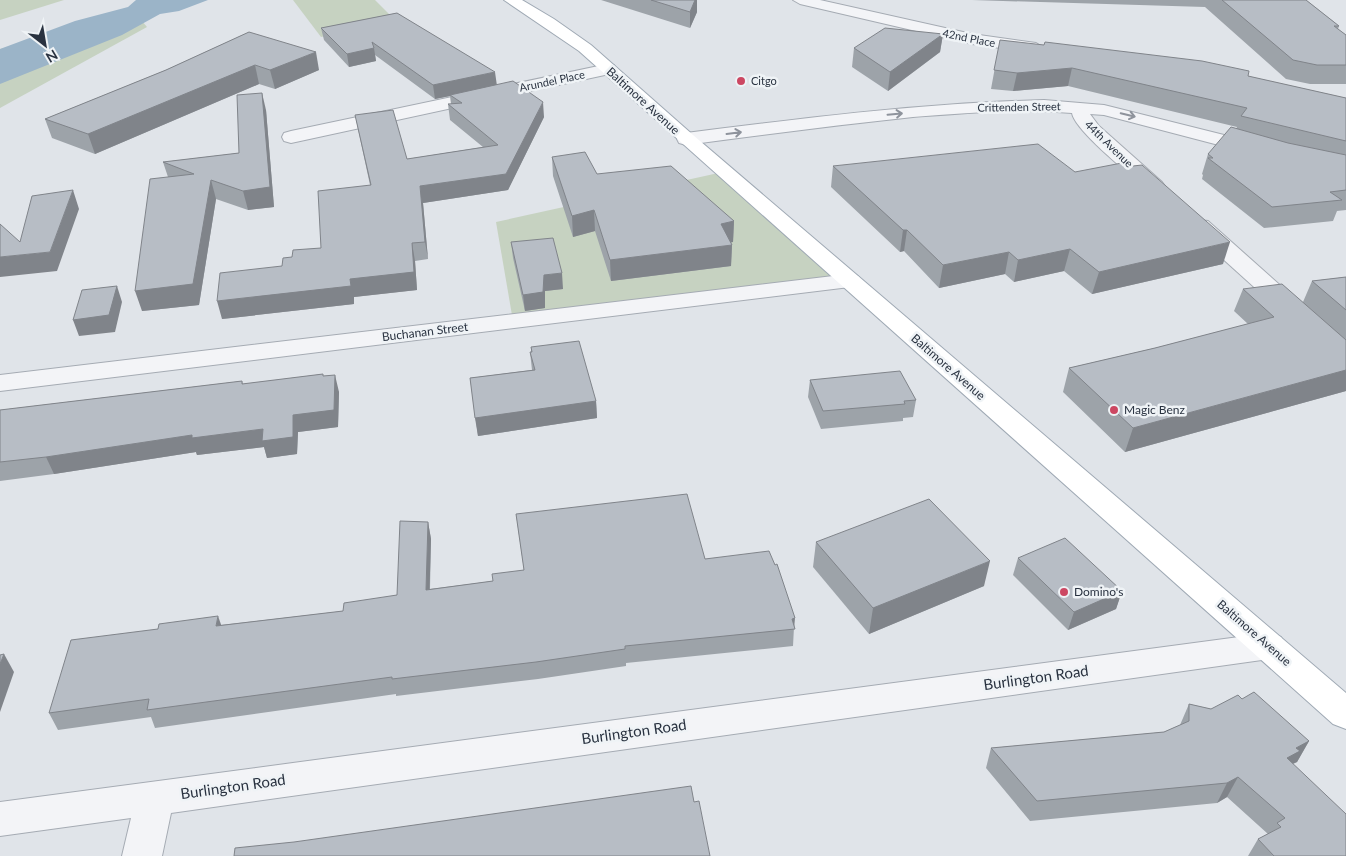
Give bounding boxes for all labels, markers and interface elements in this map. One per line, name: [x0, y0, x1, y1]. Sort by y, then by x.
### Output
north arrow: [20, 20, 70, 70]
street label: 42nd Place: [942, 26, 997, 49]
text: N: [43, 47, 61, 67]
street label: Baltimore Avenue: [604, 64, 683, 137]
street label: Arundel Place: [518, 67, 586, 94]
place label: Citgo: [751, 74, 777, 87]
marker: Citgo: [735, 75, 747, 87]
street label: Crittenden Street: [977, 99, 1061, 114]
one-way arrow: [887, 109, 903, 119]
one-way arrow: [1120, 111, 1136, 120]
street label: 44th Avenue: [1083, 118, 1136, 170]
one-way arrow: [726, 128, 742, 138]
street label: Buchanan Street: [381, 319, 470, 344]
street label: Baltimore Avenue: [908, 330, 988, 403]
place label: Magic Benz: [1124, 402, 1186, 417]
marker: Magic Benz: [1108, 404, 1120, 416]
place label: Domino's: [1074, 584, 1123, 599]
marker: Domino's: [1058, 586, 1070, 598]
street label: Baltimore Avenue: [1214, 596, 1294, 669]
street label: Burlington Road: [982, 661, 1090, 693]
street label: Burlington Road: [580, 715, 688, 747]
street label: Burlington Road: [179, 770, 287, 802]

